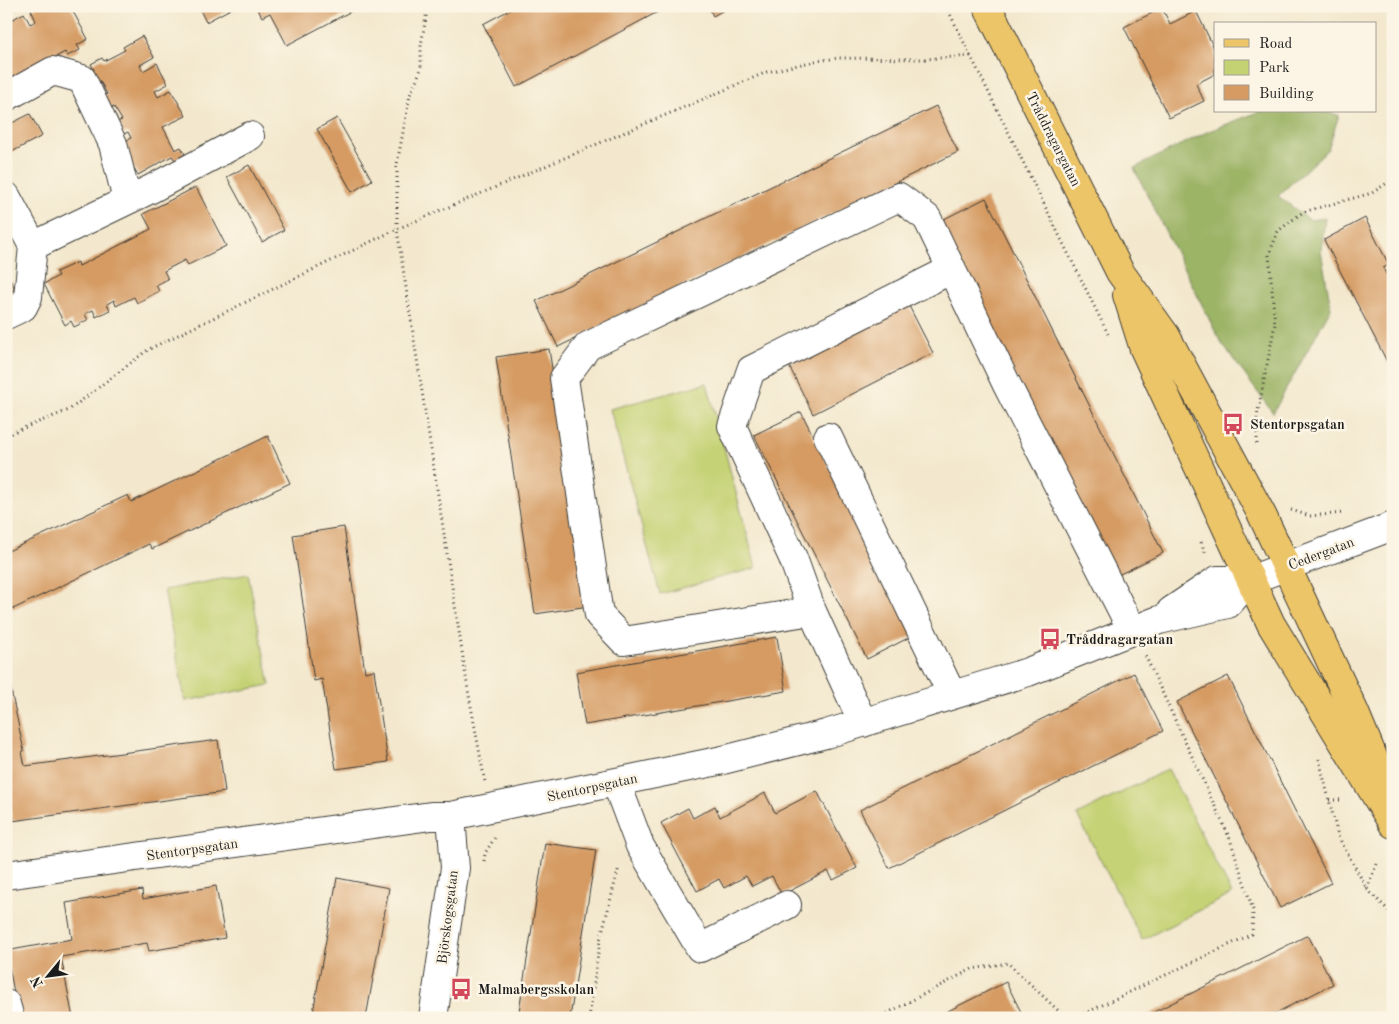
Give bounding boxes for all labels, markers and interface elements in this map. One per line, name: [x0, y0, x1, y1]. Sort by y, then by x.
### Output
legend: [1214, 22, 1376, 112]
text: Road: [1259, 37, 1293, 52]
text: Park: [1259, 61, 1290, 76]
text: Building: [1259, 87, 1314, 102]
street label: Tråddragargatan: [1023, 90, 1083, 189]
bus stop icon: Stentorpsgatan: [1220, 411, 1246, 437]
place label: Stentorpsgatan: [1250, 418, 1345, 432]
street label: Cedergatan: [1287, 535, 1357, 573]
bus stop icon: Tråddragargatan: [1037, 626, 1063, 652]
place label: Tråddragargatan: [1066, 633, 1173, 647]
street label: Stentorpsgatan: [546, 771, 639, 804]
street label: Stentorpsgatan: [145, 837, 239, 863]
street label: Björskogsgatan: [435, 869, 461, 965]
north arrow: [22, 952, 72, 1002]
text: N: [29, 973, 46, 990]
bus stop icon: Malmabergsskolan: [448, 976, 474, 1002]
place label: Malmabergsskolan: [478, 983, 594, 997]

